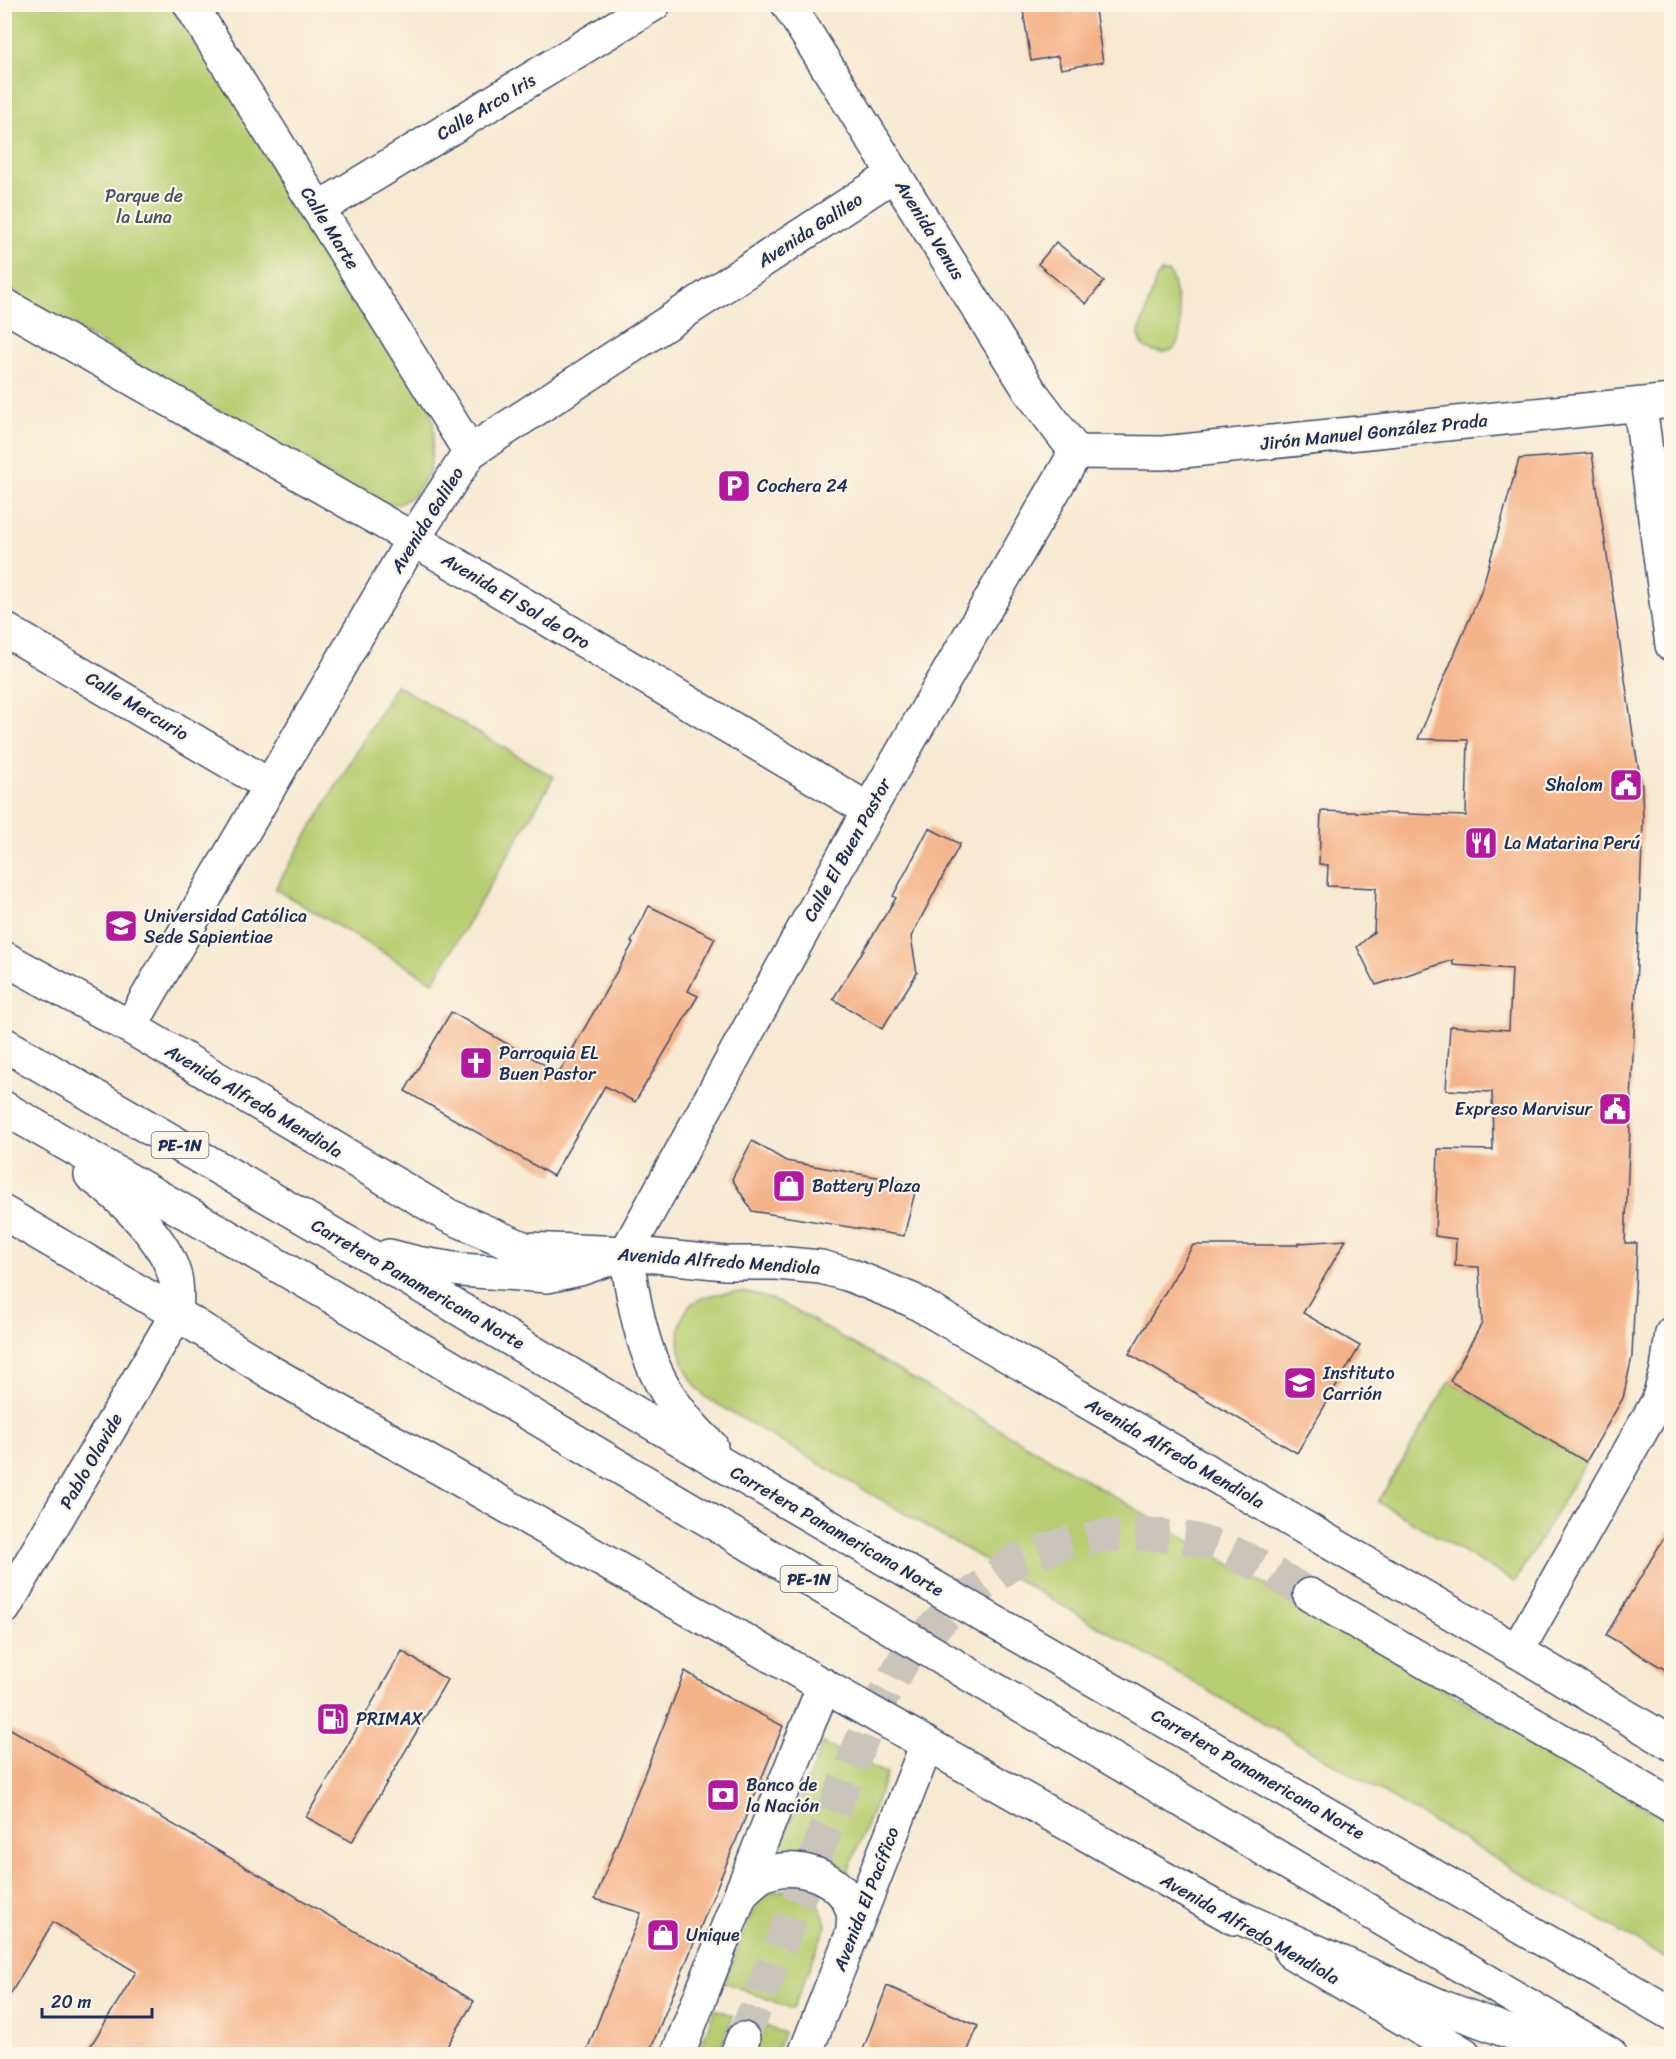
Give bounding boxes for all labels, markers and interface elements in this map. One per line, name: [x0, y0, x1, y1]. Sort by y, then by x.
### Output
street label: Calle Arco Iris: [430, 64, 543, 149]
street label: Avenida Venus: [886, 173, 974, 287]
park label: Parque de la Luna: [105, 180, 183, 233]
street label: Calle Marte: [292, 180, 368, 276]
street label: Avenida Galileo: [750, 184, 869, 277]
street label: Jirón Manuel González Prada: [1258, 404, 1490, 460]
street label: Avenida Galileo: [381, 460, 473, 580]
parking icon: Cochera 24: [716, 468, 752, 504]
place label: Cochera 24: [757, 470, 848, 502]
street label: Avenida El Sol de Oro: [435, 543, 597, 658]
street label: Calle Mercurio: [79, 662, 195, 750]
public building icon: Shalom: [1608, 767, 1644, 803]
place label: Shalom: [1545, 769, 1603, 801]
street label: Calle El Buen Pastor: [794, 771, 901, 928]
restaurant icon: La Matarina Perú: [1463, 825, 1499, 861]
place label: La Matarina Perú: [1504, 827, 1640, 859]
place label: Universidad Católica Sede Sapientiae: [144, 900, 307, 953]
school or university icon: Universidad Católica Sede Sapientiae: [103, 908, 139, 944]
street label: Avenida Alfredo Mendiola: [158, 1035, 349, 1167]
place label: Parroquia EL Buen Pastor: [499, 1037, 599, 1090]
church icon: Parroquia EL Buen Pastor: [458, 1045, 494, 1081]
public building icon: Expreso Marvisur: [1597, 1091, 1633, 1127]
place label: Expreso Marvisur: [1455, 1093, 1594, 1125]
road number: PE-1N: [152, 1132, 208, 1158]
shop icon: Battery Plaza: [771, 1168, 807, 1204]
place label: Battery Plaza: [812, 1170, 921, 1202]
street label: Carretera Panamericana Norte: [305, 1210, 531, 1359]
street label: Avenida Alfredo Mendiola: [616, 1238, 821, 1284]
place label: Instituto Carrión: [1322, 1357, 1395, 1410]
school or university icon: Instituto Carrión: [1282, 1365, 1318, 1401]
street label: Avenida Alfredo Mendiola: [1078, 1388, 1271, 1518]
street label: Pablo Olavide: [50, 1407, 132, 1515]
street label: Carretera Panamericana Norte: [724, 1457, 950, 1606]
road number: PE-1N: [780, 1566, 838, 1592]
street label: Carretera Panamericana Norte: [1145, 1700, 1371, 1849]
fuel station icon: PRIMAX: [315, 1701, 351, 1737]
place label: PRIMAX: [356, 1703, 423, 1735]
place label: Banco de la Nación: [746, 1769, 819, 1822]
bank icon: Banco de la Nación: [705, 1777, 741, 1813]
street label: Avenida El Pacífico: [823, 1822, 908, 1977]
street label: Avenida Alfredo Mendiola: [1153, 1864, 1346, 1994]
shop icon: Unique: [645, 1917, 681, 1953]
place label: Unique: [686, 1919, 740, 1951]
scale bar: [42, 1981, 152, 2019]
text: 20 m: [51, 1986, 91, 2018]

